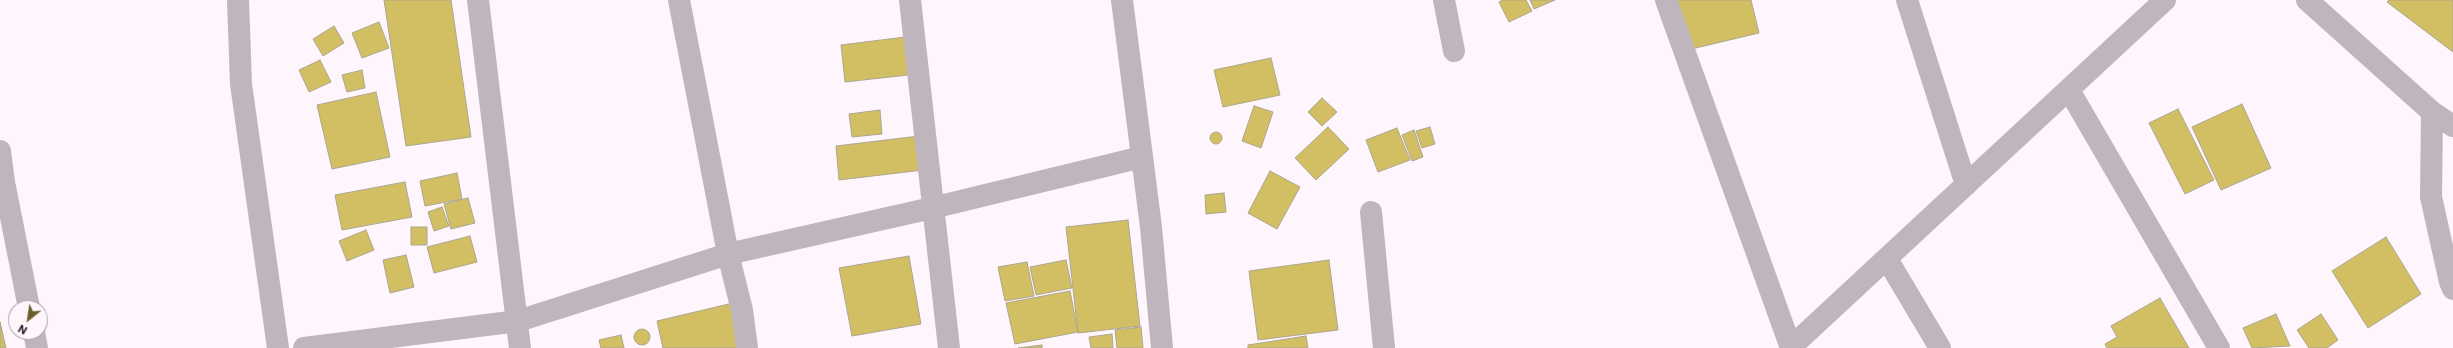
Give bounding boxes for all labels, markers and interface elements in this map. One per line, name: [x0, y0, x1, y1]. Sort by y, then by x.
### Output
north arrow: [8, 300, 48, 340]
text: N: [15, 322, 29, 338]

